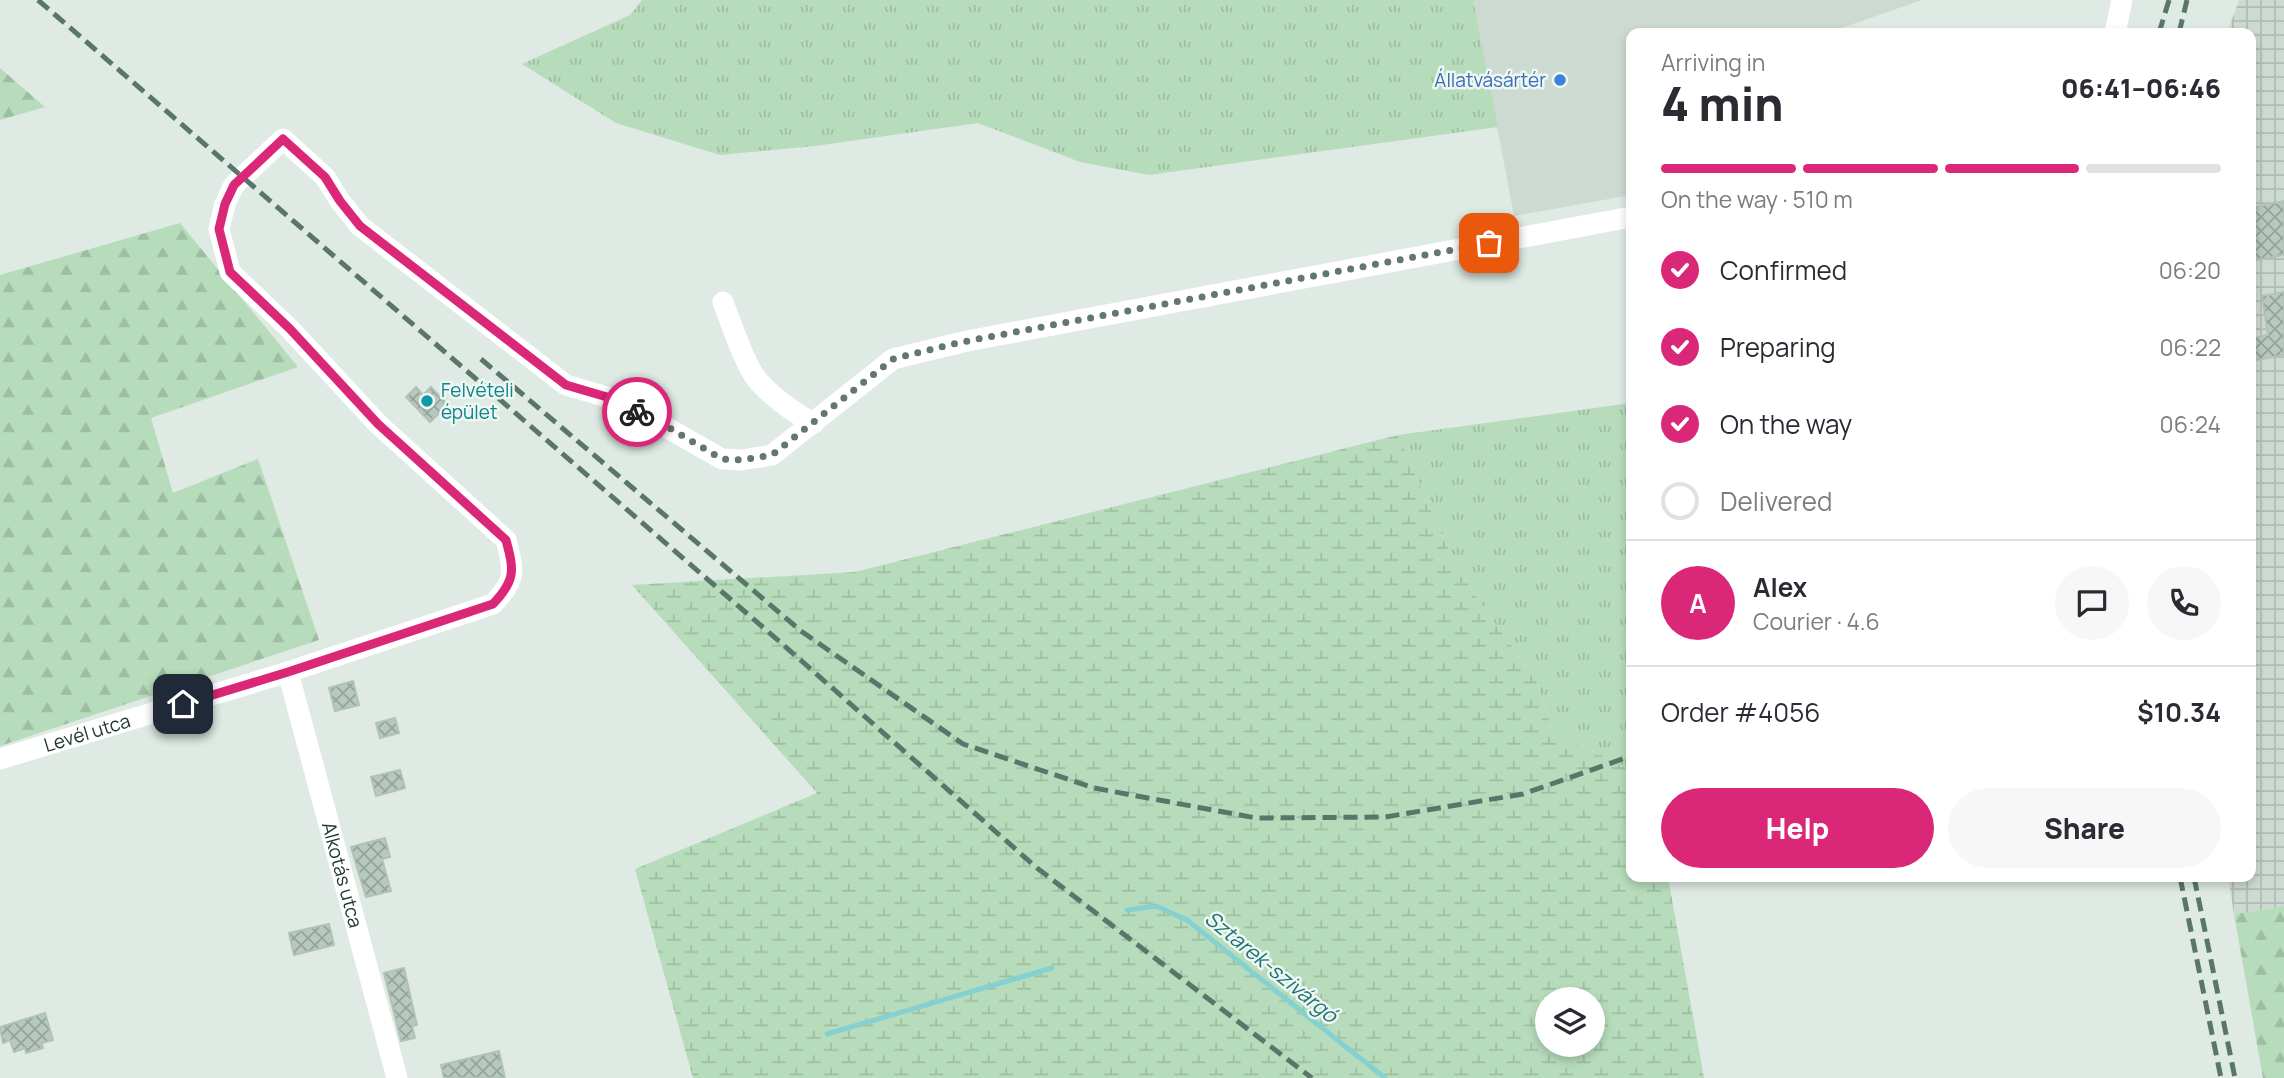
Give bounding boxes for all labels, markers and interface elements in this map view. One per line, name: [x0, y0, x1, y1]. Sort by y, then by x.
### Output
text: Arriving in: [1661, 46, 1766, 78]
place label: Állatvásártér: [1434, 67, 1546, 93]
text: 06:41–06:46: [2061, 70, 2221, 106]
marker: Állatvásártér: [1552, 72, 1568, 88]
text: 4 min: [1661, 72, 1784, 135]
text: On the way · 510 m: [1661, 183, 1853, 215]
pin: [1459, 213, 1519, 273]
icon: bag: [1470, 224, 1508, 262]
icon: check: [1661, 251, 1699, 289]
text: Confirmed: [1720, 252, 1847, 288]
text: 06:20: [2159, 254, 2221, 286]
icon: check: [1661, 328, 1699, 366]
text: Preparing: [1720, 329, 1836, 365]
text: 06:22: [2160, 331, 2221, 363]
place label: Felvételi épület: [441, 377, 514, 425]
courier: [602, 377, 672, 447]
marker: Felvételi épület: [419, 393, 435, 409]
icon: bike: [618, 393, 656, 431]
icon: check: [1661, 405, 1699, 443]
text: On the way: [1720, 406, 1852, 442]
text: 06:24: [2160, 408, 2221, 440]
text: Delivered: [1720, 483, 1832, 519]
button: chat: [2055, 566, 2129, 640]
button: phone: [2147, 566, 2221, 640]
text: Alex: [1753, 569, 1807, 605]
text: A: [1689, 585, 1707, 621]
text: Courier · 4.6: [1753, 605, 1880, 637]
pin: [153, 674, 213, 734]
icon: home: [164, 685, 202, 723]
text: Order #4056: [1661, 694, 1820, 730]
text: $10.34: [2137, 694, 2221, 730]
street label: Levél utca: [41, 707, 133, 758]
button: Help: [1661, 788, 1934, 868]
button: Share: [1948, 788, 2221, 868]
street label: Alkotás utca: [316, 819, 369, 931]
water label: Sztarek-szivárgó: [1199, 904, 1345, 1029]
map controls: [1535, 987, 1605, 1057]
button: layers: [1535, 987, 1605, 1057]

